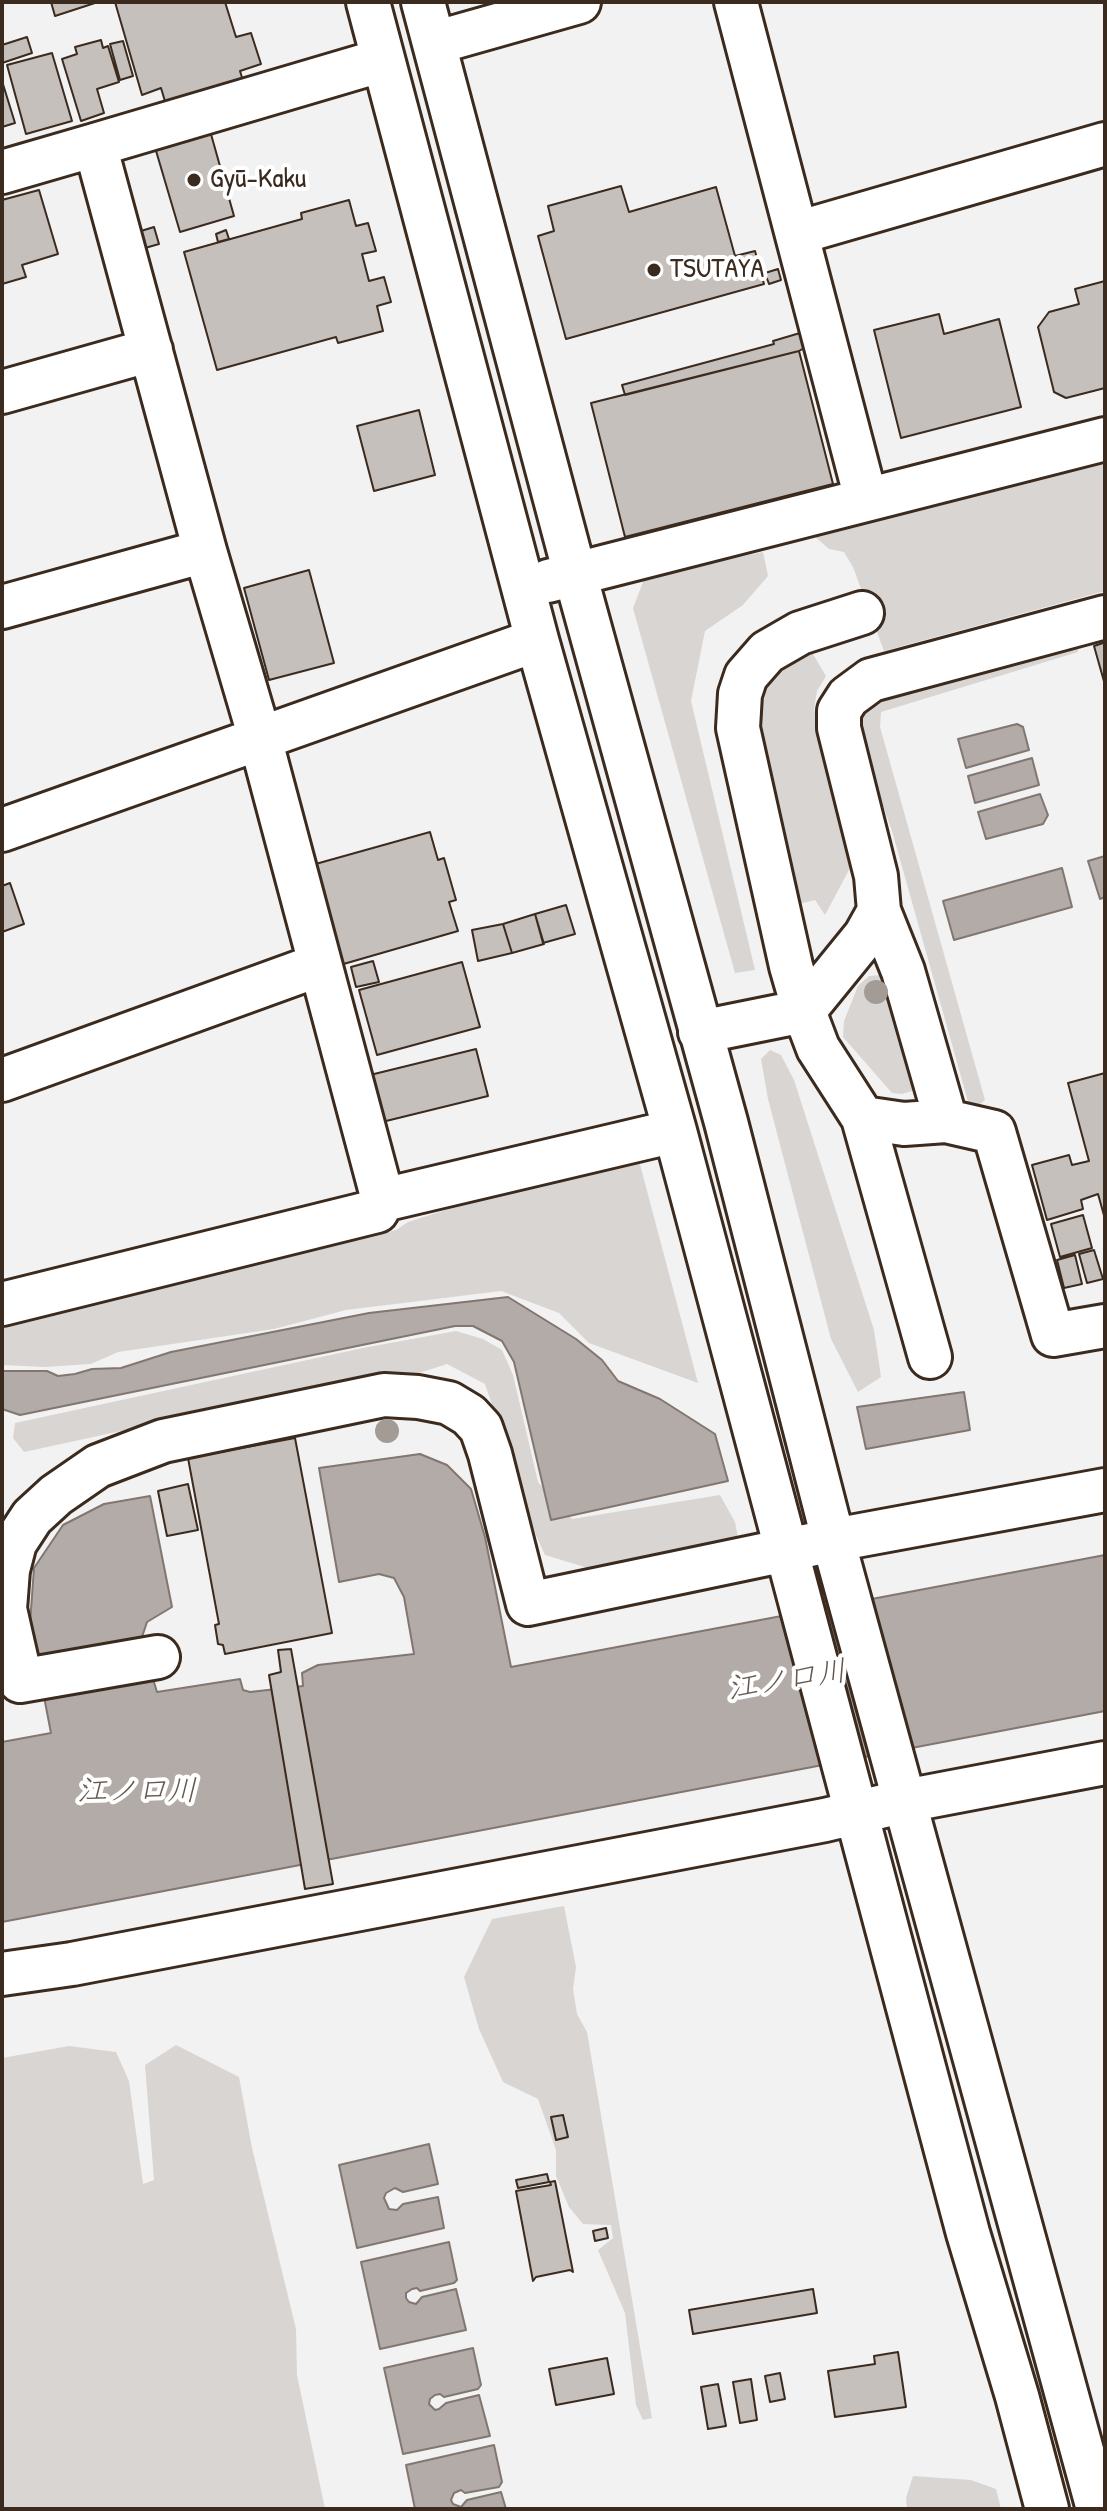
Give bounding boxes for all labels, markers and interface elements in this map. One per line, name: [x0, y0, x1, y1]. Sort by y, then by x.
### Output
place label: Gyū-Kaku: [210, 163, 306, 197]
marker: Gyū-Kaku: [185, 171, 203, 189]
place label: TSUTAYA: [670, 253, 764, 287]
marker: TSUTAYA: [645, 261, 663, 279]
water label: 江ノ口川: [725, 1654, 849, 1708]
water label: 江ノ口川: [77, 1774, 197, 1810]

